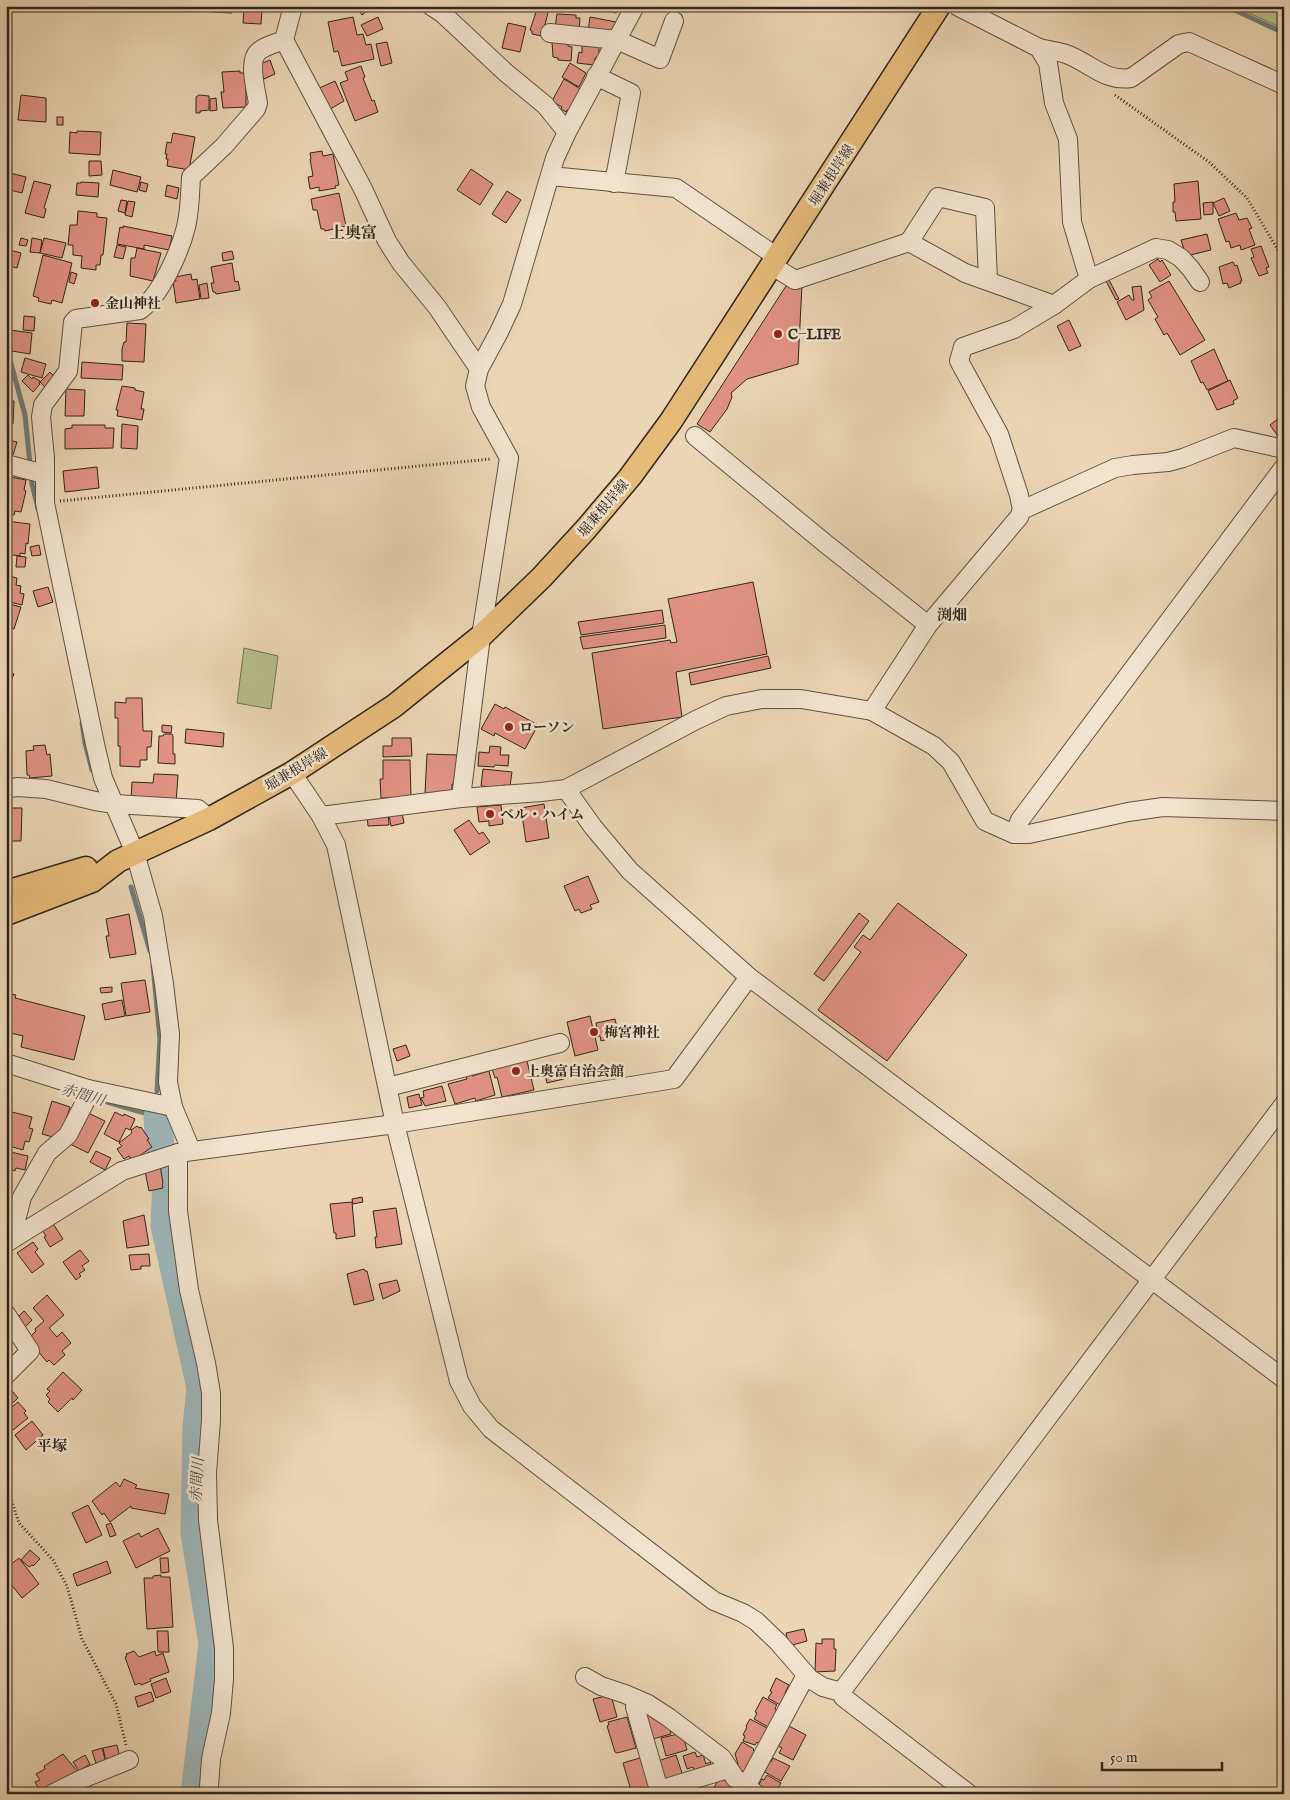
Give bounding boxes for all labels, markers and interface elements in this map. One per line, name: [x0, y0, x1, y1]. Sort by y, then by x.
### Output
street label: 堀兼根岸線: [805, 141, 858, 210]
district label: 上奥富: [329, 224, 377, 244]
place label: 金山神社: [105, 295, 161, 313]
marker: 金山神社: [89, 297, 101, 309]
place label: C−LIFE: [788, 326, 841, 344]
marker: C−LIFE: [772, 328, 784, 340]
street label: 堀兼根岸線: [574, 476, 633, 541]
district label: 渕畑: [937, 606, 967, 625]
place label: ローソン: [519, 719, 574, 737]
marker: ローソン: [503, 721, 515, 733]
street label: 堀兼根岸線: [262, 744, 331, 796]
place label: ベル・ハイム: [500, 806, 584, 824]
marker: ベル・ハイム: [484, 808, 496, 820]
place label: 梅宮神社: [604, 1024, 660, 1042]
marker: 梅宮神社: [588, 1026, 600, 1038]
place label: 上奥富自治会館: [526, 1063, 624, 1081]
marker: 上奥富自治会館: [510, 1065, 522, 1077]
water label: 赤間川: [59, 1080, 109, 1111]
district label: 平塚: [37, 1437, 67, 1456]
water label: 赤間川: [187, 1455, 208, 1503]
scale bar: [1102, 1740, 1222, 1772]
text: 50 m: [1110, 1748, 1138, 1767]

